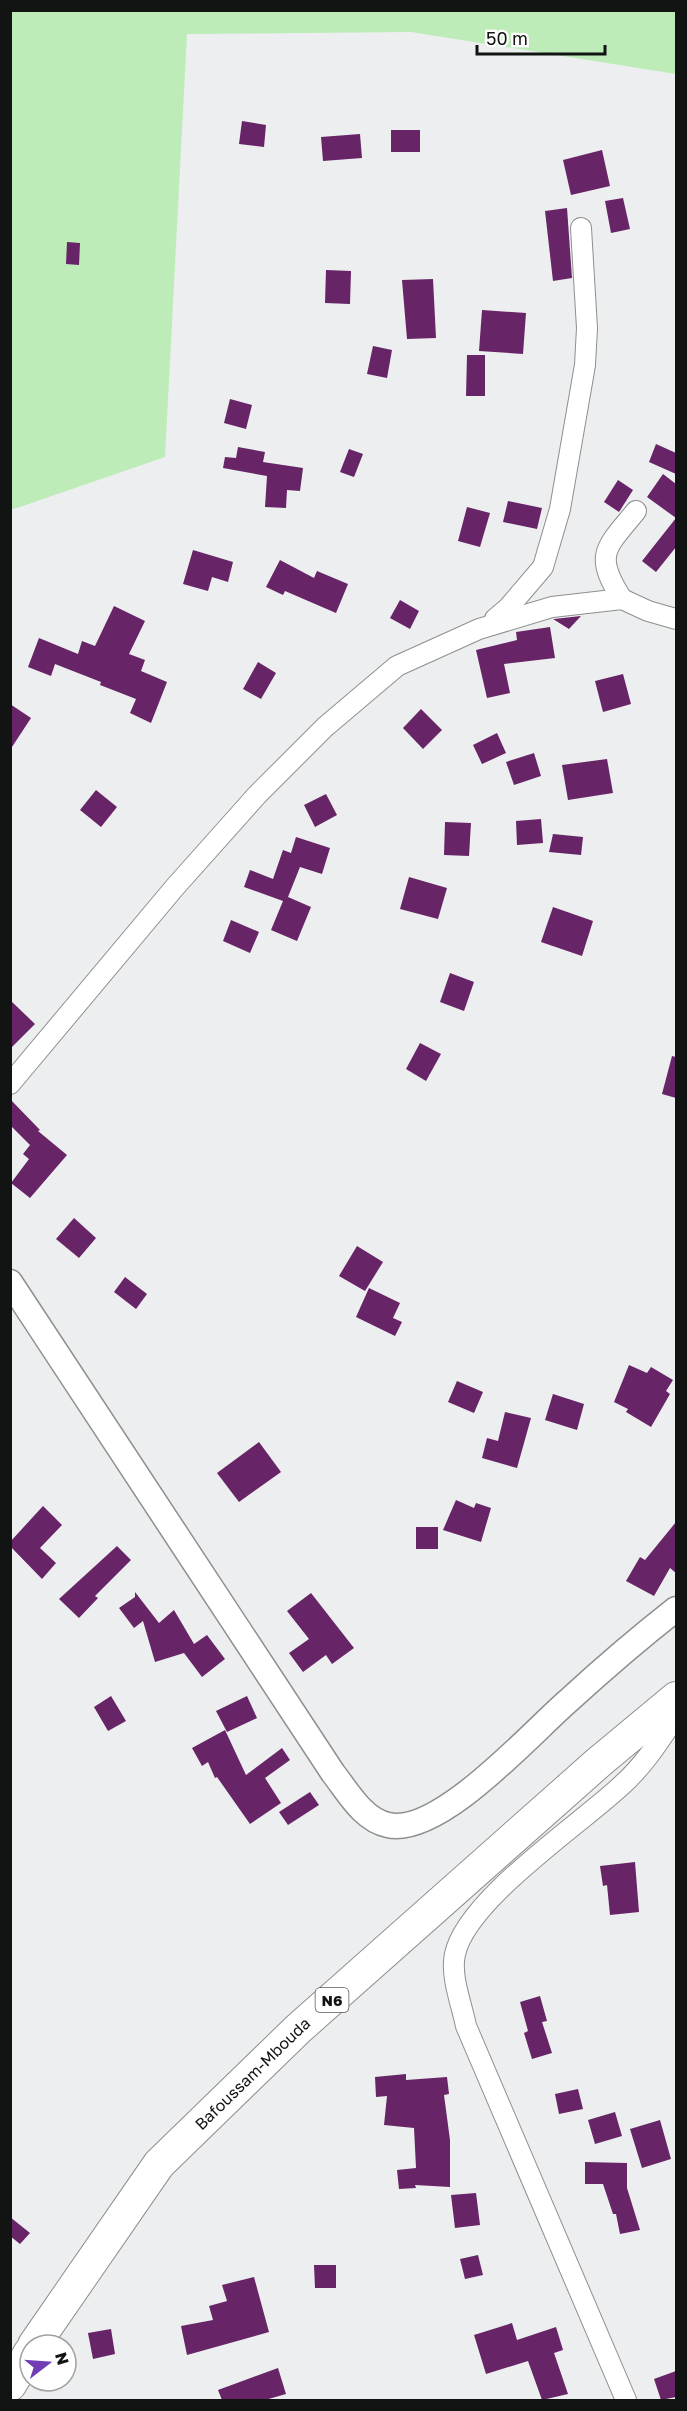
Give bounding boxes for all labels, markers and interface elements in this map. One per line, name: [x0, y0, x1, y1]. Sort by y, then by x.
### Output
scale bar: [477, 18, 604, 56]
text: 50 m: [486, 27, 528, 49]
road number: N6: [316, 1988, 348, 2012]
street label: Bafoussam-Mbouda: [190, 2013, 314, 2134]
north arrow: [18, 2333, 78, 2393]
text: N: [51, 2350, 74, 2367]

